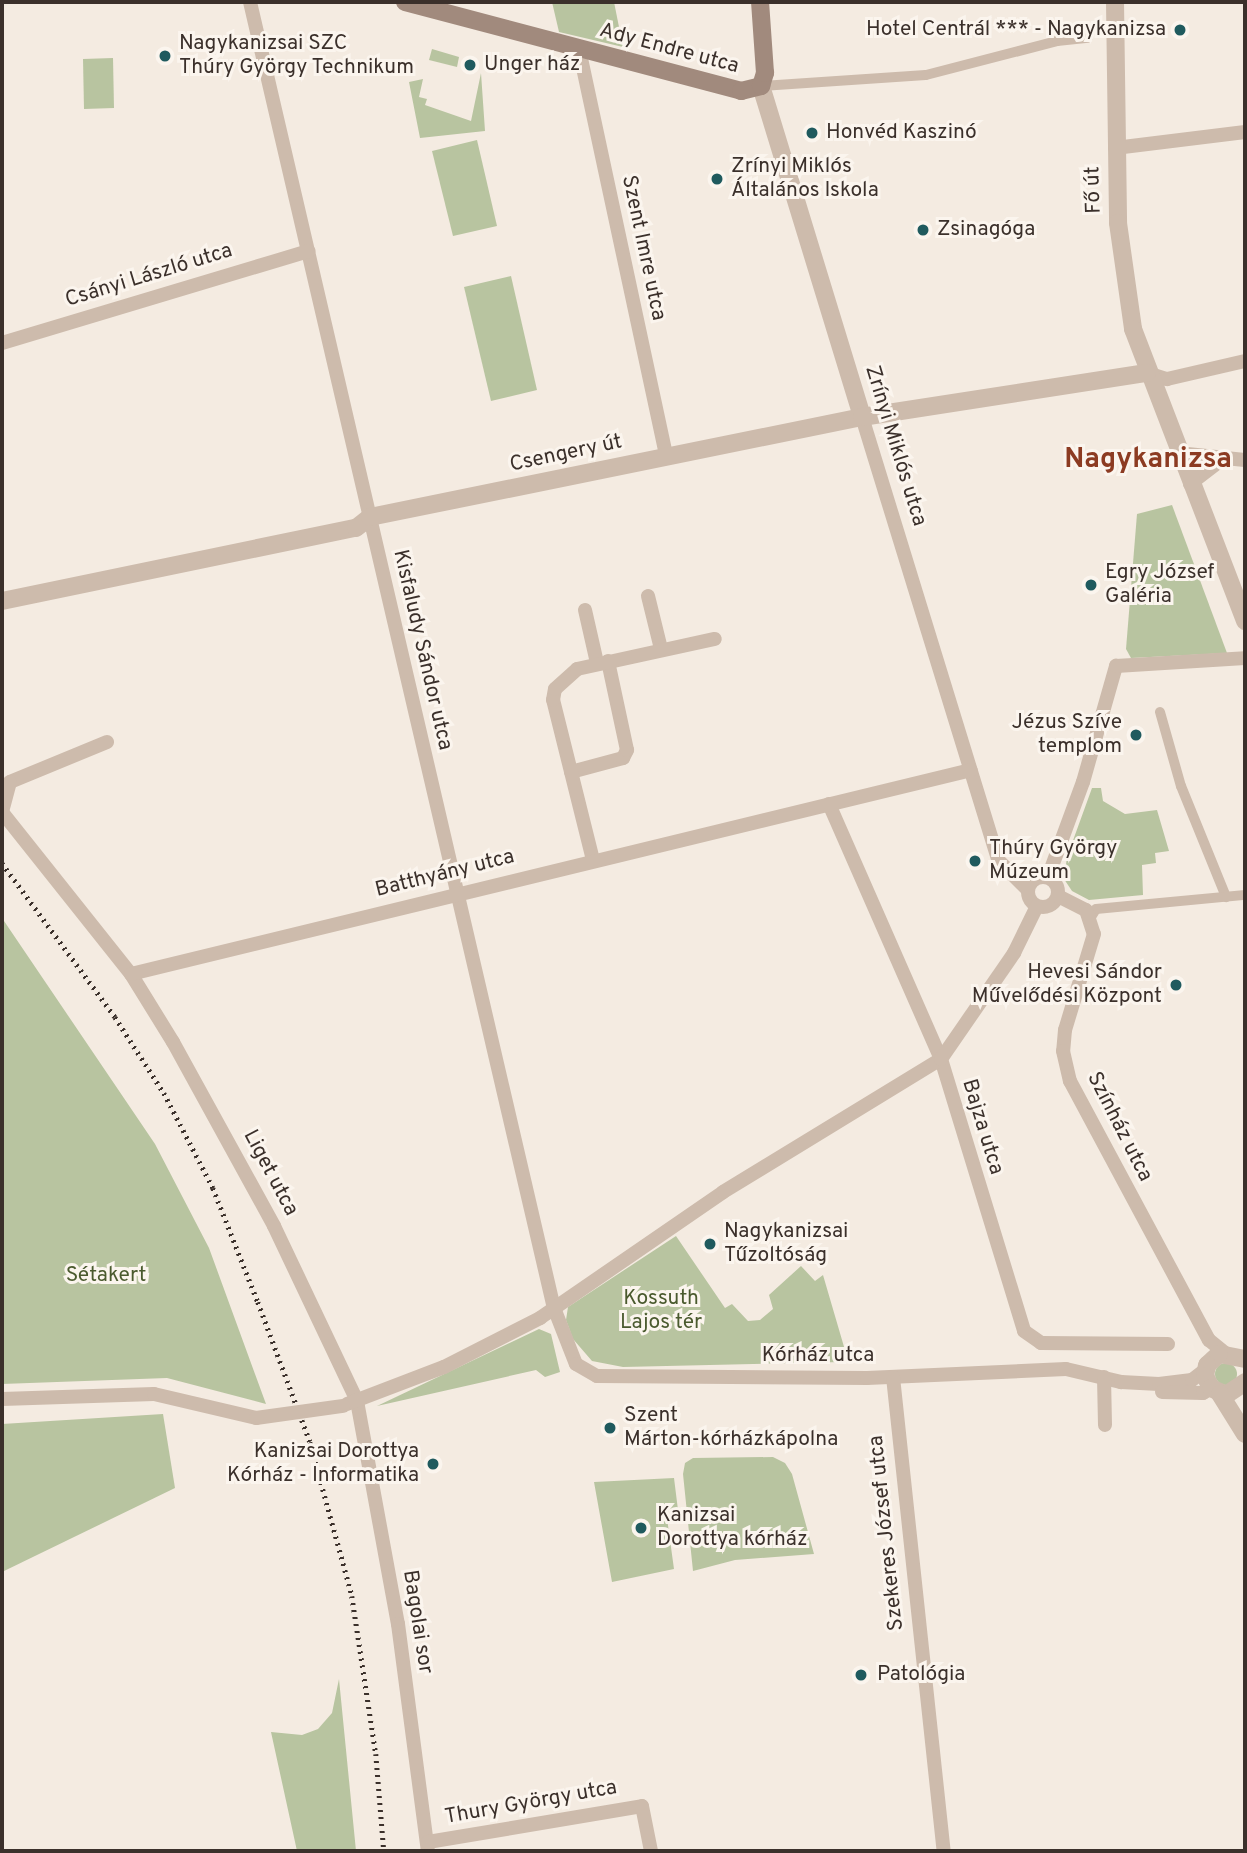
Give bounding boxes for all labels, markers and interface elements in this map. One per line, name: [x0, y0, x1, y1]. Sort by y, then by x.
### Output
place label: Hotel Centrál *** - Nagykanizsa: [866, 17, 1166, 43]
street label: Ady Endre utca: [597, 18, 741, 80]
marker: Hotel Centrál *** - Nagykanizsa: [1172, 22, 1188, 38]
place label: Nagykanizsai SZC Thúry György Technikum: [179, 31, 415, 81]
marker: Nagykanizsai SZC Thúry György Technikum: [157, 48, 173, 64]
place label: Unger ház: [484, 52, 580, 78]
marker: Unger ház: [462, 57, 478, 73]
place label: Honvéd Kaszinó: [826, 120, 977, 146]
marker: Honvéd Kaszinó: [804, 125, 820, 141]
place label: Zrínyi Miklós Általános Iskola: [731, 154, 879, 204]
street label: Fő út: [1081, 166, 1107, 214]
marker: Zrínyi Miklós Általános Iskola: [709, 171, 725, 187]
street label: Szent Imre utca: [615, 173, 671, 323]
place label: Zsinagóga: [937, 217, 1035, 243]
marker: Zsinagóga: [915, 222, 931, 238]
street label: Csányi László utca: [62, 239, 236, 313]
street label: Zrínyi Miklós utca: [859, 363, 931, 529]
street label: Csengery út: [508, 430, 624, 478]
district label: Nagykanizsa: [1064, 443, 1232, 477]
street label: Kisfaludy Sándor utca: [387, 547, 457, 753]
place label: Egry József Galéria: [1105, 560, 1214, 610]
marker: Egry József Galéria: [1083, 577, 1099, 593]
place label: Jézus Szíve templom: [1012, 710, 1122, 760]
marker: Jézus Szíve templom: [1128, 727, 1144, 743]
place label: Thúry György Múzeum: [989, 836, 1117, 886]
street label: Batthyány utca: [373, 845, 517, 903]
marker: Thúry György Múzeum: [967, 853, 983, 869]
place label: Hevesi Sándor Művelődési Központ: [972, 960, 1162, 1010]
marker: Hevesi Sándor Művelődési Központ: [1168, 977, 1184, 993]
street label: Színház utca: [1081, 1068, 1157, 1186]
street label: Bajza utca: [956, 1076, 1008, 1178]
street label: Liget utca: [237, 1126, 303, 1220]
place label: Nagykanizsai Tűzoltóság: [724, 1219, 848, 1269]
marker: Nagykanizsai Tűzoltóság: [702, 1236, 718, 1252]
park label: Sétakert: [66, 1263, 146, 1289]
park label: Kossuth Lajos tér: [620, 1286, 702, 1336]
street label: Kórház utca: [762, 1343, 874, 1369]
place label: Szent Márton-kórházkápolna: [624, 1403, 838, 1453]
marker: Szent Márton-kórházkápolna: [602, 1420, 618, 1436]
street label: Szekeres József utca: [864, 1434, 910, 1632]
place label: Kanizsai Dorottya Kórház - Informatika: [227, 1439, 419, 1489]
marker: Kanizsai Dorottya Kórház - Informatika: [425, 1456, 441, 1472]
place label: Kanizsai Dorottya kórház: [657, 1503, 808, 1553]
marker: Kanizsai Dorottya kórház: [631, 1518, 651, 1538]
street label: Bagolai sor: [396, 1568, 438, 1676]
place label: Patológia: [877, 1662, 965, 1688]
marker: Patológia: [851, 1665, 871, 1685]
street label: Thury György utca: [443, 1775, 619, 1831]

